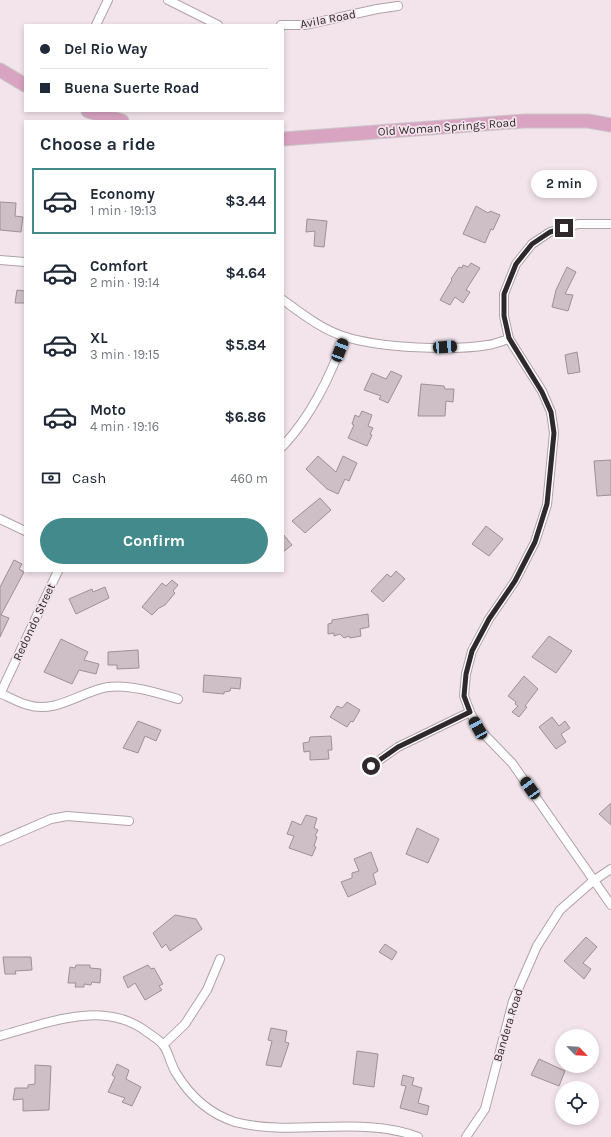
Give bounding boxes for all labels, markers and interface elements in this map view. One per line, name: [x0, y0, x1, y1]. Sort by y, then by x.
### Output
street label: Avila Road: [299, 7, 357, 31]
text: Del Rio Way: [64, 40, 147, 58]
text: Buena Suerte Road: [64, 79, 200, 97]
street label: Old Woman Springs Road: [377, 115, 517, 139]
text: Choose a ride: [40, 133, 155, 155]
callout: 2 min: [531, 170, 597, 198]
text: 2 min: [546, 176, 582, 191]
icon: car: [42, 183, 78, 219]
text: Economy: [90, 185, 155, 203]
text: $3.44: [225, 192, 266, 210]
text: 1 min · 19:13: [90, 203, 157, 218]
route end: [555, 219, 573, 237]
icon: car: [42, 255, 78, 291]
text: Comfort: [90, 257, 148, 275]
text: $4.64: [225, 264, 266, 282]
text: 2 min · 19:14: [90, 275, 159, 290]
icon: car: [42, 327, 78, 363]
text: XL: [90, 329, 108, 347]
text: $5.84: [225, 336, 266, 354]
car: [330, 337, 350, 363]
car: [433, 340, 457, 354]
text: 3 min · 19:15: [90, 347, 160, 362]
icon: car: [42, 399, 78, 435]
text: Moto: [90, 401, 126, 419]
text: $6.86: [225, 408, 266, 426]
text: 4 min · 19:16: [90, 419, 159, 434]
icon: cash: [40, 467, 62, 489]
text: Cash: [72, 469, 106, 487]
text: 460 m: [230, 471, 268, 486]
button: Confirm: [40, 518, 268, 564]
street label: Redondo Street: [10, 581, 58, 663]
car: [467, 715, 489, 741]
route start: [362, 757, 380, 775]
car: [518, 775, 542, 801]
street label: Bandera Road: [490, 987, 526, 1063]
north arrow: [555, 1029, 599, 1073]
map controls: [555, 1029, 599, 1125]
button: locate: [555, 1081, 599, 1125]

